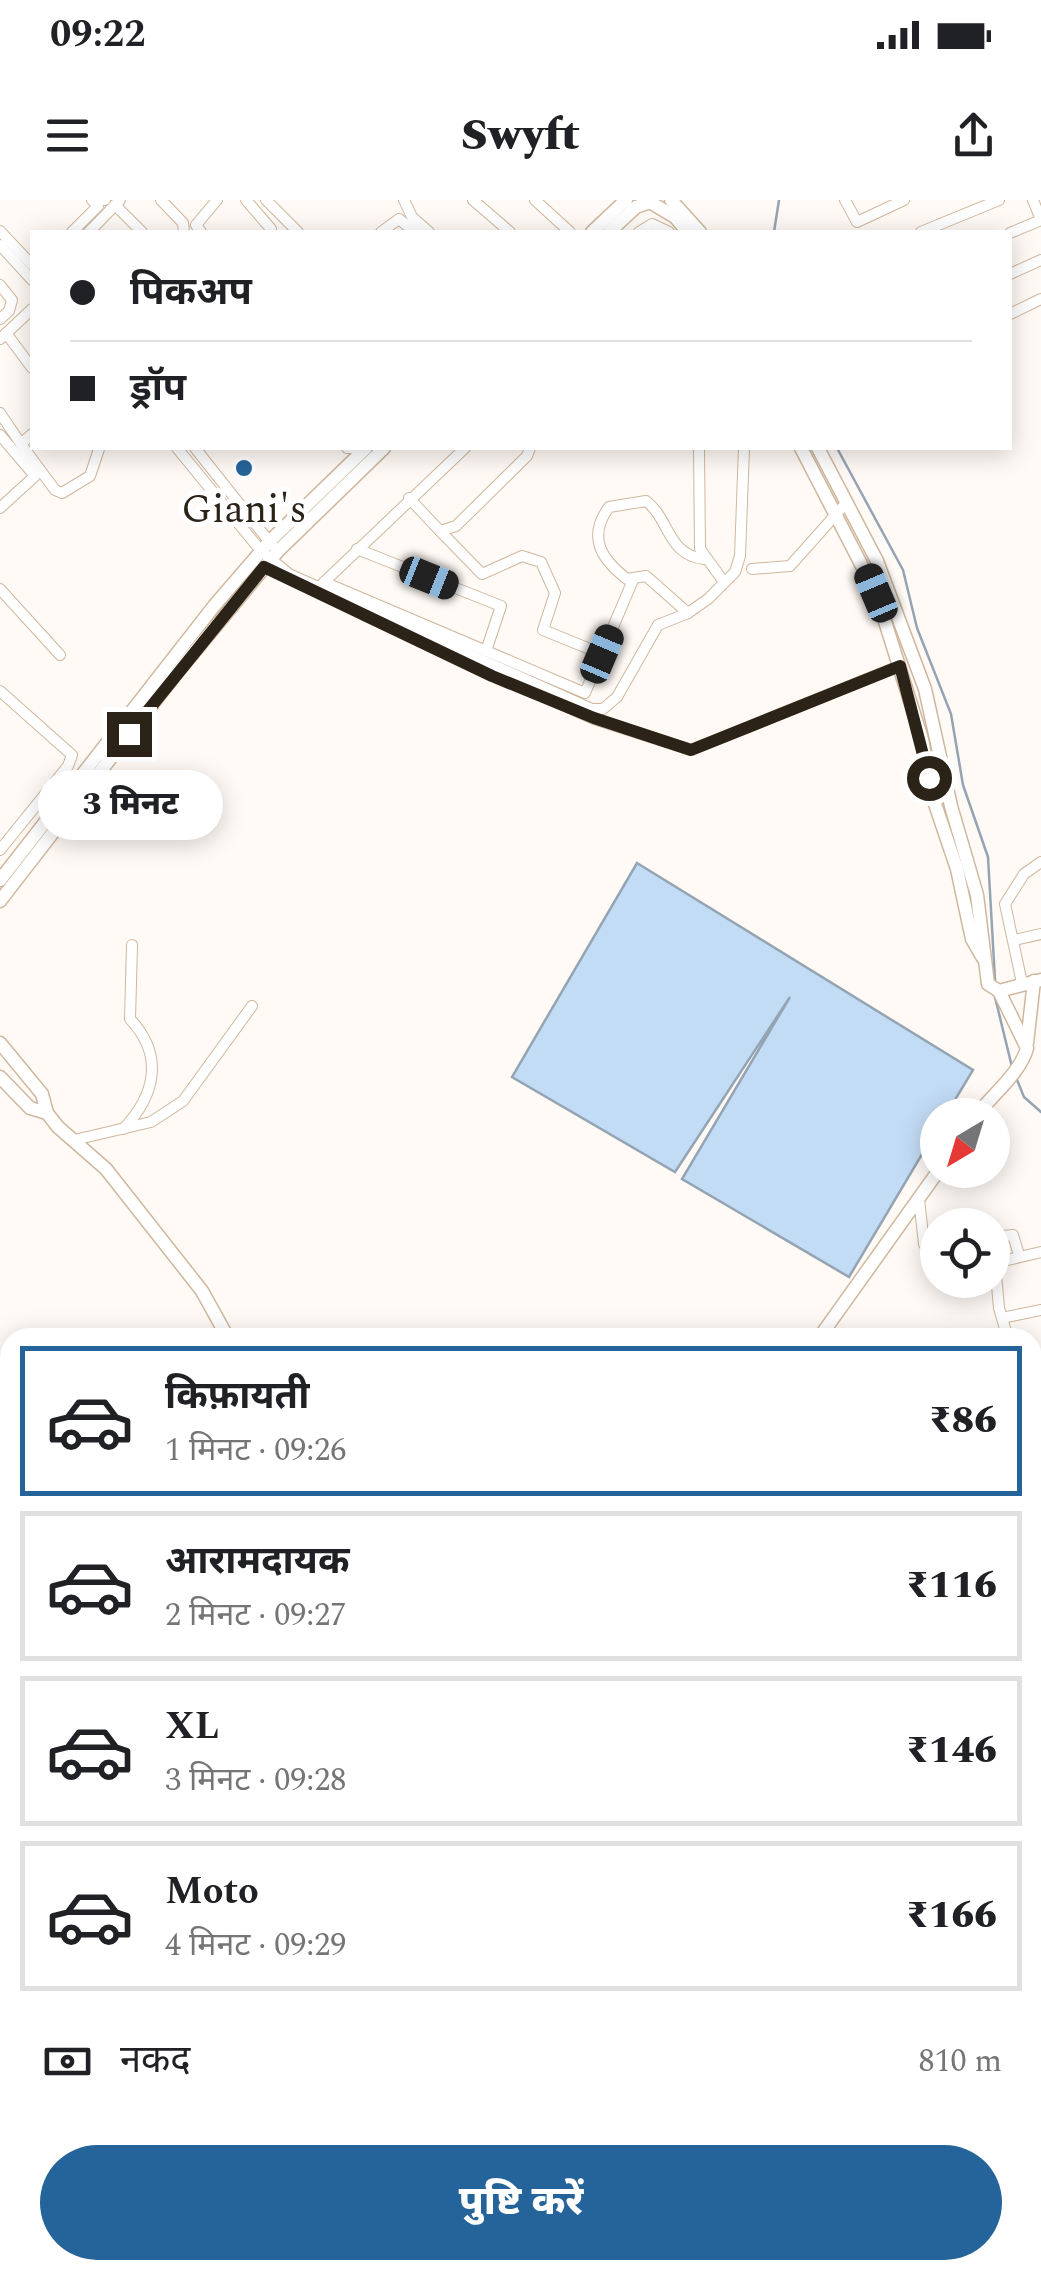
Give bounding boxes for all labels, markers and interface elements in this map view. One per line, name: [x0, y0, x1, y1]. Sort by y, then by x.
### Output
text: 09:22: [50, 6, 145, 64]
text: Swyft: [461, 101, 580, 170]
icon: menu: [40, 108, 95, 163]
icon: share: [946, 108, 1001, 163]
text: पिकअप: [130, 264, 252, 322]
text: ड्रॉप: [130, 360, 186, 418]
marker: Giani's: [233, 457, 255, 479]
place label: Giani's: [181, 480, 307, 541]
car: [396, 553, 462, 603]
car: [850, 560, 902, 626]
car: [576, 621, 628, 687]
route end: [107, 712, 152, 757]
route start: [907, 756, 952, 801]
callout: 3 मिनट: [36, 769, 222, 839]
text: 3 मिनट: [82, 780, 179, 829]
north arrow: [920, 1098, 1010, 1188]
map controls: [920, 1098, 1010, 1298]
button: locate: [920, 1208, 1010, 1298]
text: किफ़ायती: [165, 1368, 309, 1426]
icon: car: [45, 1376, 135, 1466]
text: ₹86: [929, 1392, 997, 1450]
text: 1 मिनट · 09:26: [165, 1426, 346, 1475]
text: आरामदायक: [165, 1533, 349, 1591]
icon: car: [45, 1541, 135, 1631]
text: ₹116: [906, 1557, 997, 1615]
text: 2 मिनट · 09:27: [165, 1591, 346, 1640]
text: XL: [165, 1698, 219, 1756]
icon: car: [45, 1706, 135, 1796]
text: ₹146: [906, 1722, 997, 1780]
text: 3 मिनट · 09:28: [165, 1756, 346, 1805]
text: Moto: [165, 1863, 259, 1921]
icon: car: [45, 1871, 135, 1961]
text: ₹166: [906, 1887, 997, 1945]
text: 4 मिनट · 09:29: [165, 1921, 346, 1970]
text: नकद: [120, 2032, 190, 2090]
icon: cash: [40, 2034, 95, 2089]
text: 810 m: [918, 2037, 1002, 2086]
button: पुष्टि करें: [40, 2145, 1002, 2260]

